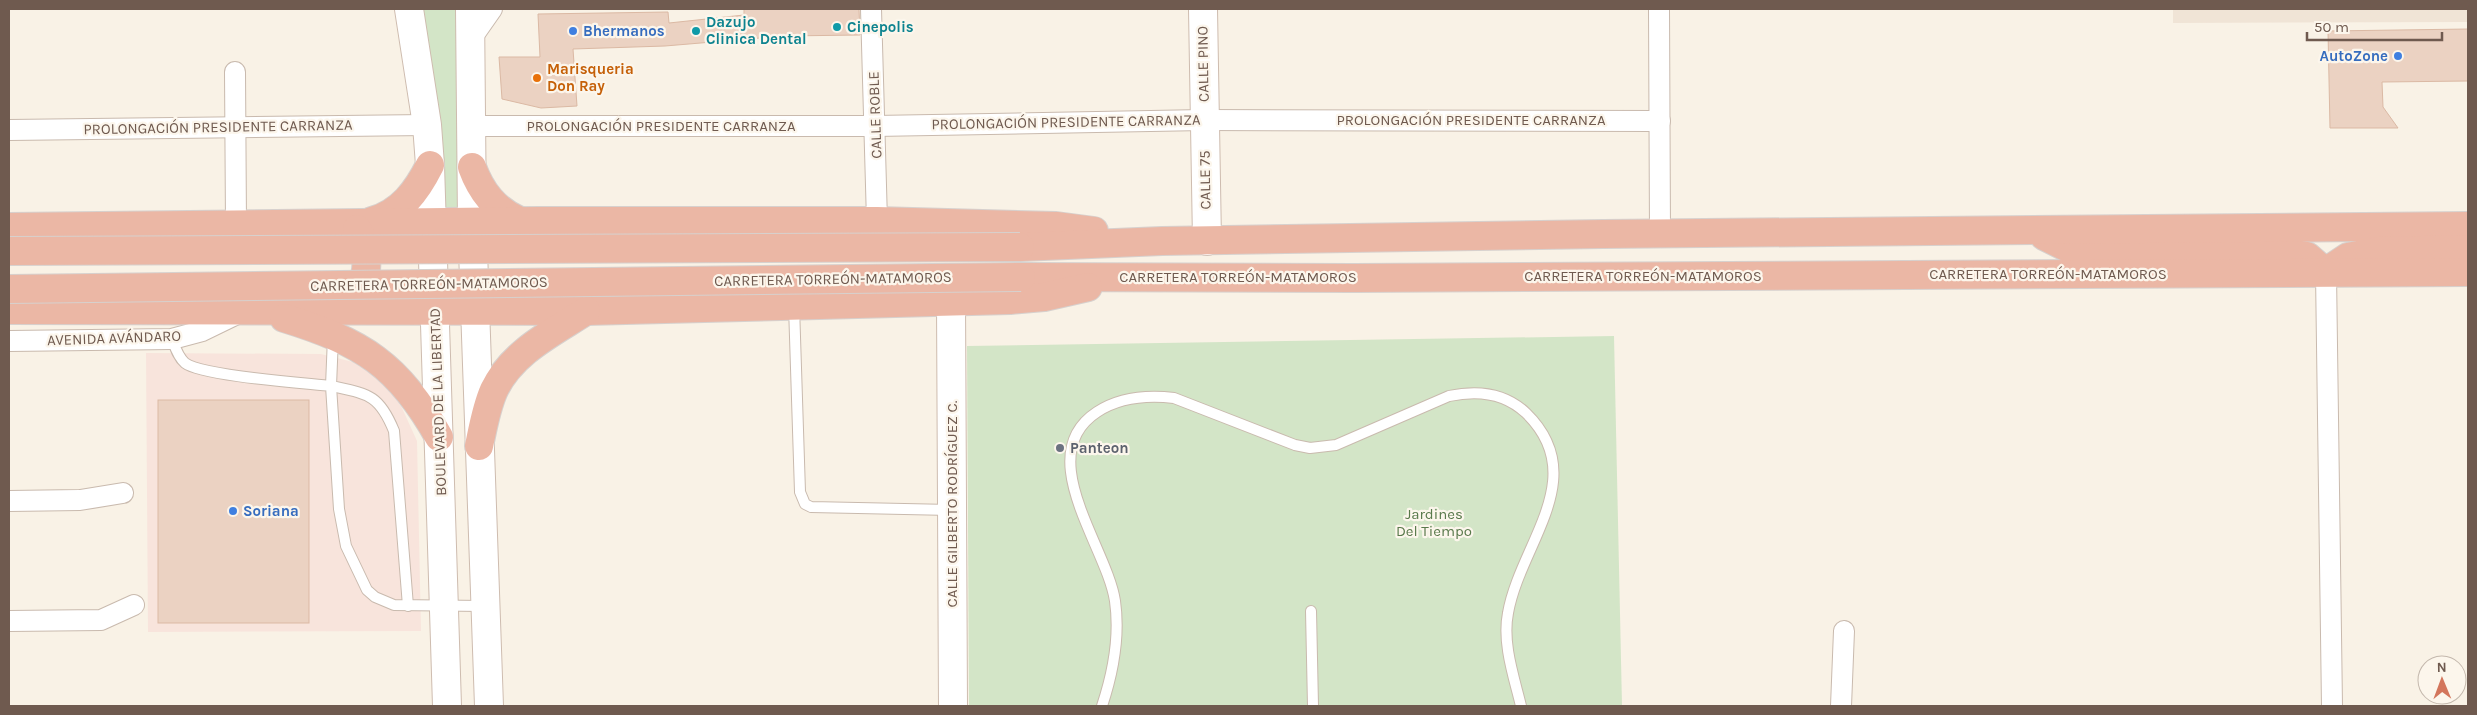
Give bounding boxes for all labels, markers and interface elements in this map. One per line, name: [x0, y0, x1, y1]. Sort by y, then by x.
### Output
scale bar: [2307, 10, 2442, 42]
place label: Dazujo Clinica Dental: [706, 13, 807, 48]
place label: Cinepolis: [847, 18, 914, 36]
text: 50 m: [2314, 18, 2349, 36]
marker: Cinepolis: [831, 21, 843, 33]
place label: Bhermanos: [583, 22, 665, 40]
marker: Bhermanos: [567, 25, 579, 37]
marker: Dazujo Clinica Dental: [690, 25, 702, 37]
street label: CALLE PINO: [1193, 26, 1213, 102]
place label: AutoZone: [2320, 47, 2388, 65]
marker: AutoZone: [2392, 50, 2404, 62]
place label: Marisqueria Don Ray: [547, 60, 634, 95]
street label: CALLE ROBLE: [864, 71, 886, 159]
marker: Marisqueria Don Ray: [531, 72, 543, 84]
street label: PROLONGACIÓN PRESIDENTE CARRANZA: [931, 111, 1201, 133]
street label: PROLONGACIÓN PRESIDENTE CARRANZA: [1336, 111, 1606, 129]
street label: PROLONGACIÓN PRESIDENTE CARRANZA: [83, 116, 353, 138]
street label: PROLONGACIÓN PRESIDENTE CARRANZA: [526, 117, 796, 135]
street label: CALLE 75: [1195, 150, 1215, 210]
street label: CARRETERA TORREÓN-MATAMOROS: [1929, 265, 2167, 283]
street label: CARRETERA TORREÓN-MATAMOROS: [1524, 267, 1762, 285]
street label: CARRETERA TORREÓN-MATAMOROS: [714, 268, 952, 290]
street label: CARRETERA TORREÓN-MATAMOROS: [1119, 268, 1357, 286]
street label: CARRETERA TORREÓN-MATAMOROS: [310, 273, 548, 295]
street label: BOULEVARD DE LA LIBERTAD: [426, 308, 450, 496]
street label: AVENIDA AVÁNDARO: [47, 327, 181, 349]
street label: CALLE GILBERTO RODRÍGUEZ C.: [943, 400, 961, 607]
place label: Panteon: [1070, 439, 1129, 457]
marker: Panteon: [1054, 442, 1066, 454]
place label: Soriana: [243, 502, 299, 520]
marker: Soriana: [227, 505, 239, 517]
park label: Jardines Del Tiempo: [1396, 505, 1472, 540]
north arrow: [2417, 655, 2467, 705]
text: N: [2437, 659, 2447, 676]

